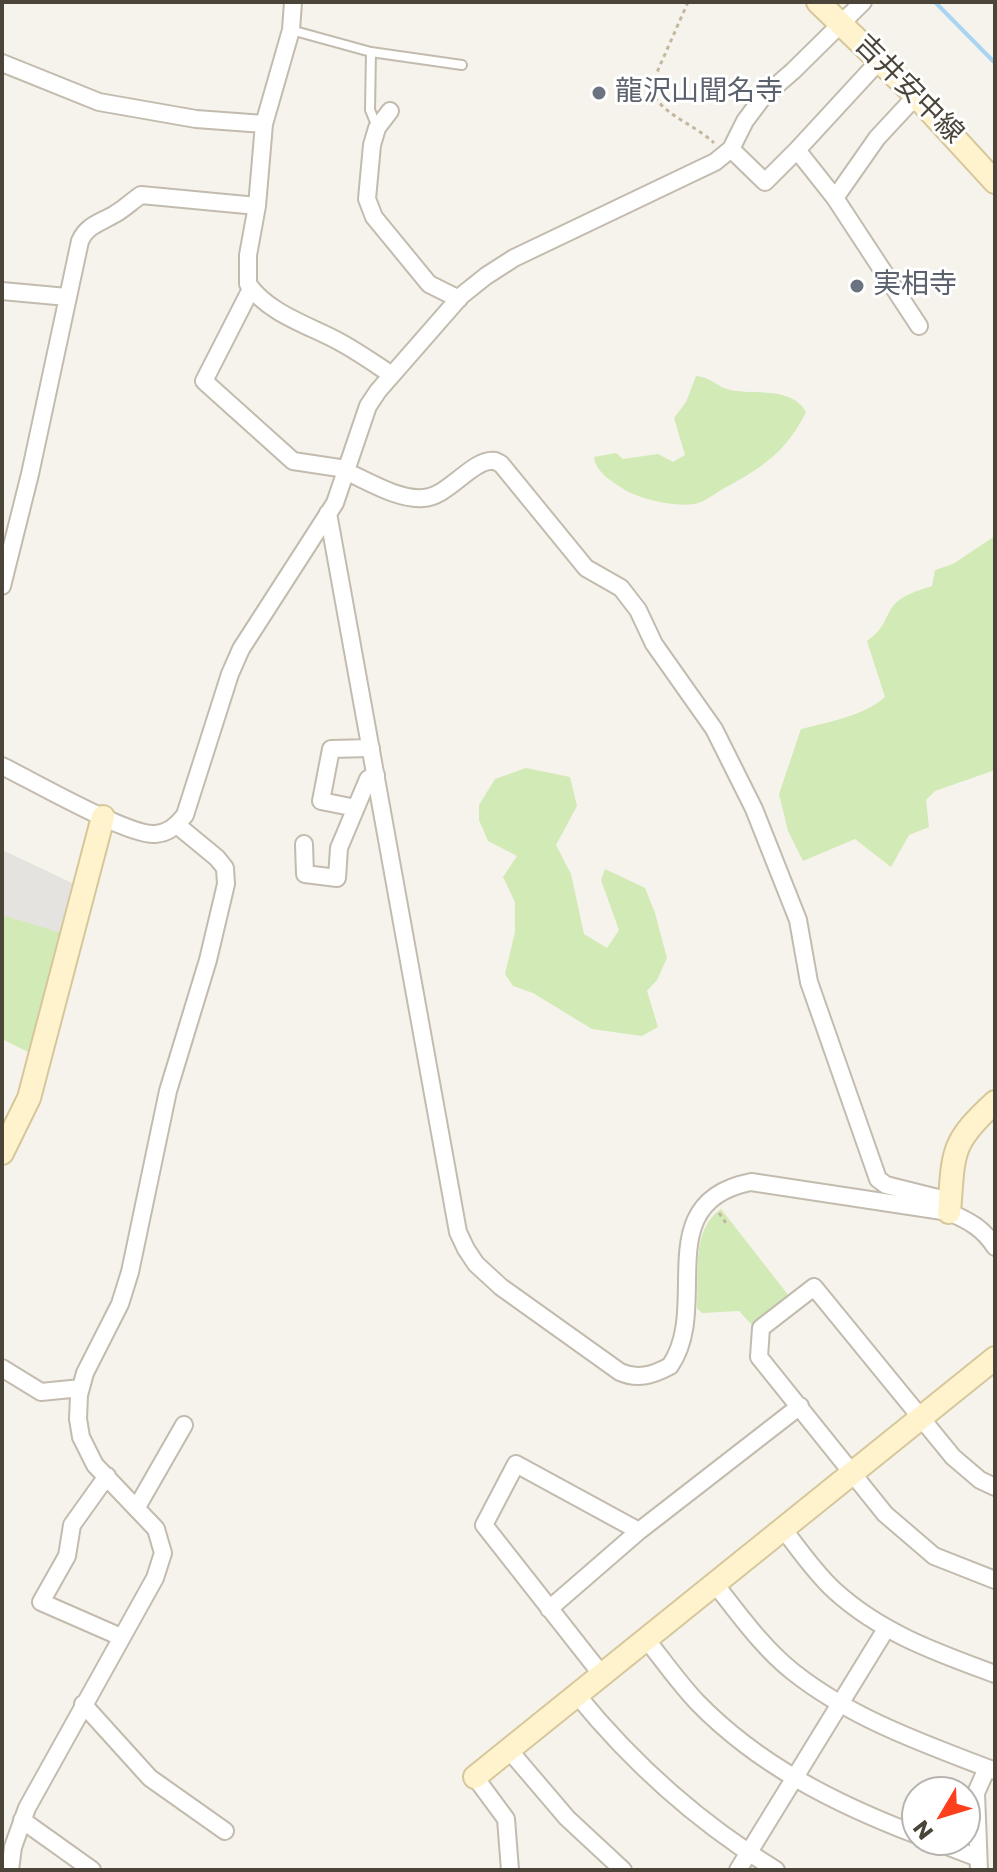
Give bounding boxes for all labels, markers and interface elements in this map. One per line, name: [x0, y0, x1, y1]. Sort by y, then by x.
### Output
street label: 吉井安中線: [847, 29, 969, 151]
place label: 龍沢山聞名寺: [615, 76, 783, 110]
marker: 龍沢山聞名寺: [590, 84, 608, 102]
place label: 実相寺: [873, 269, 957, 303]
marker: 実相寺: [848, 277, 866, 295]
north arrow: [901, 1776, 981, 1856]
text: N: [906, 1814, 941, 1846]

